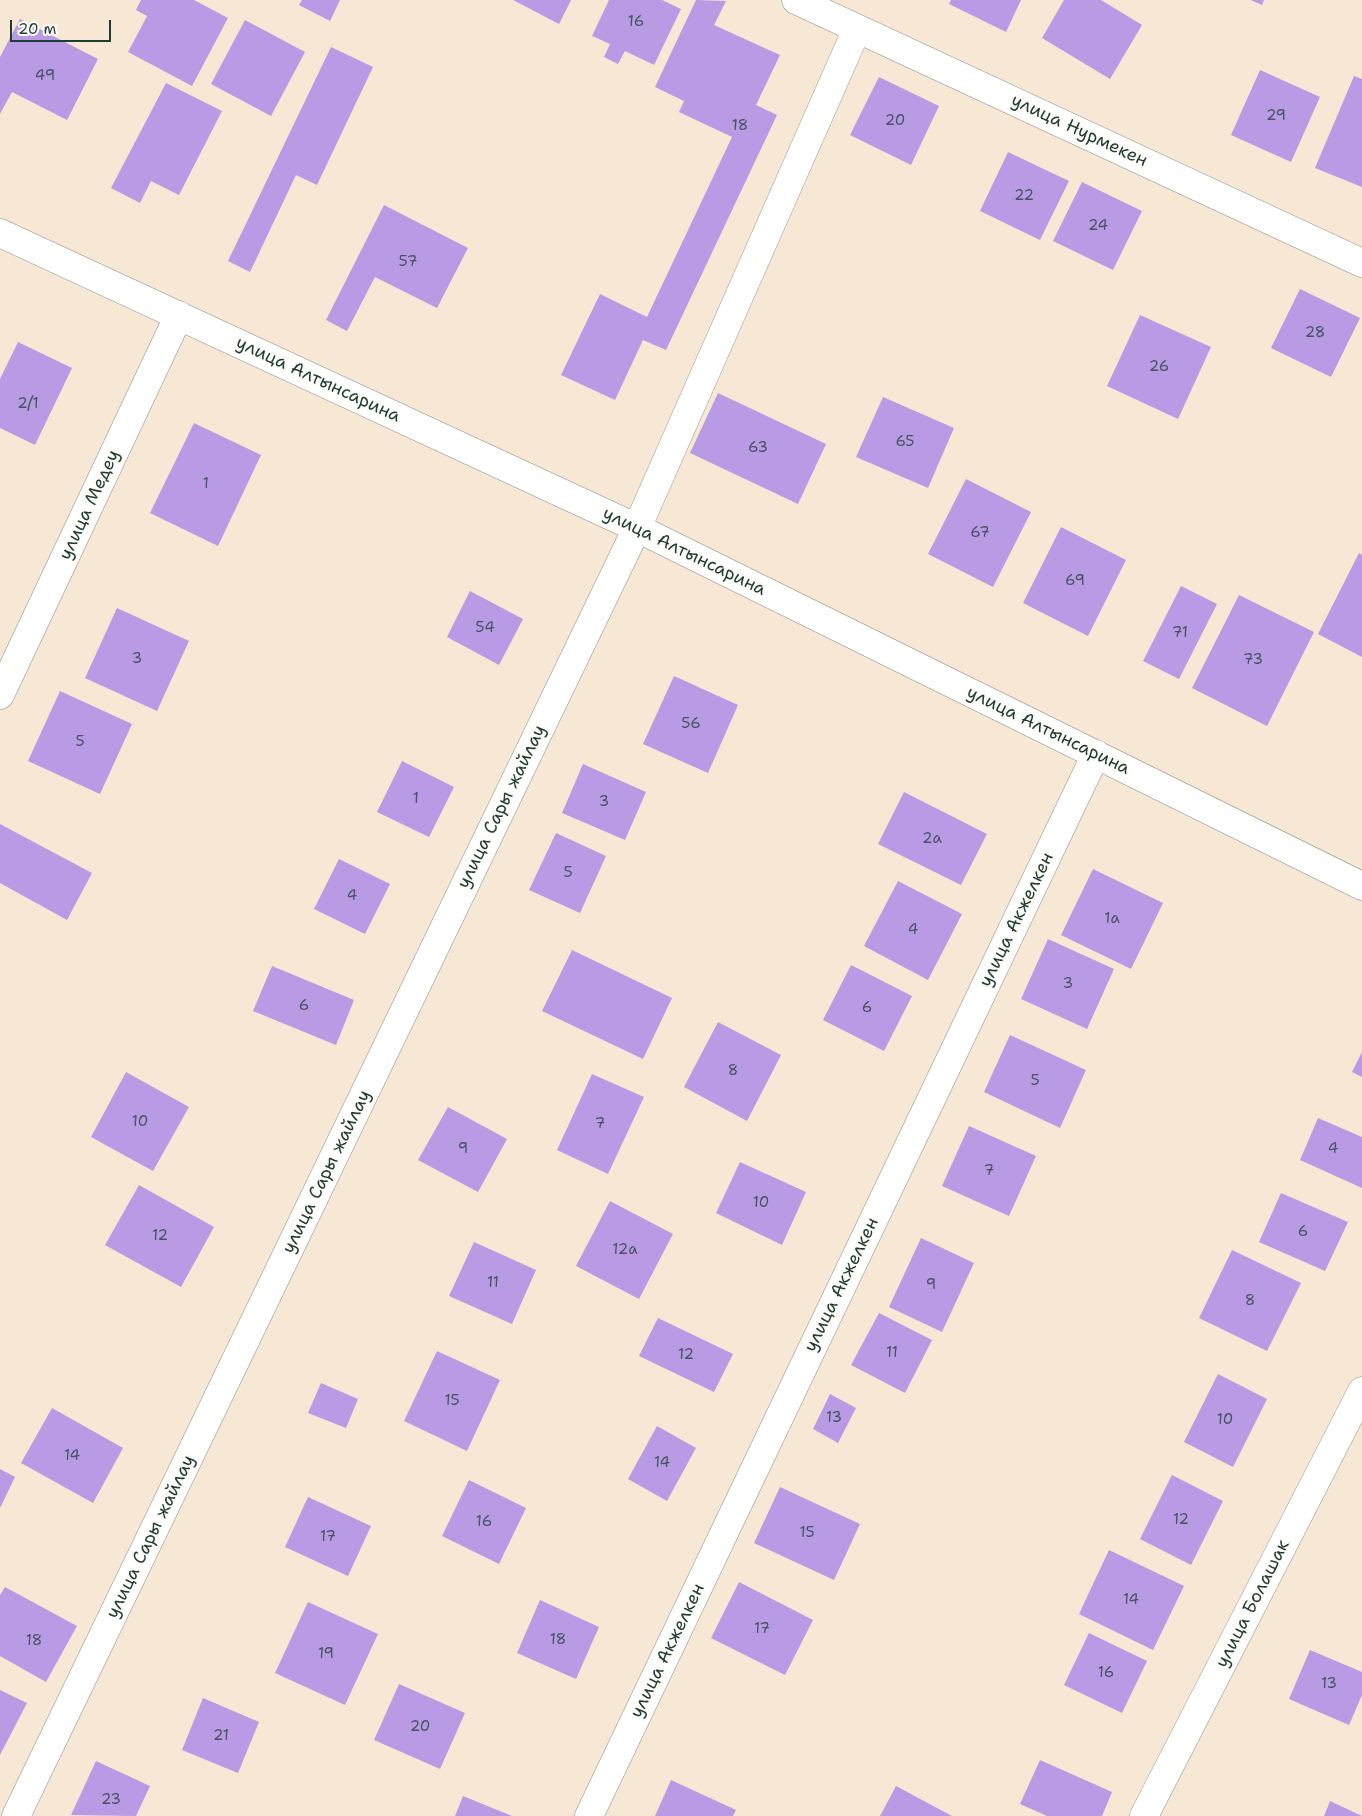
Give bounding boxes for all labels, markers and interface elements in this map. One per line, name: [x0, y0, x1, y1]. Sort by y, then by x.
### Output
scale bar: [12, 10, 114, 42]
house number: 16: [628, 13, 644, 31]
text: 20 m: [18, 19, 57, 39]
house number: 49: [35, 67, 55, 85]
street label: улица Нурмекен: [1007, 90, 1151, 172]
house number: 29: [1266, 107, 1286, 125]
house number: 20: [885, 112, 905, 130]
house number: 18: [732, 117, 748, 135]
house number: 22: [1014, 187, 1034, 205]
house number: 24: [1088, 217, 1108, 235]
house number: 57: [399, 253, 417, 271]
house number: 28: [1305, 324, 1325, 342]
street label: улица Алтынсарина: [232, 332, 404, 428]
house number: 26: [1149, 358, 1169, 376]
house number: 2/1: [17, 395, 39, 413]
house number: 65: [895, 433, 915, 451]
house number: 63: [748, 439, 768, 457]
street label: улица Медеу: [55, 446, 125, 564]
house number: 1: [203, 475, 209, 493]
street label: улица Алтынсарина: [599, 503, 769, 601]
house number: 67: [970, 524, 990, 542]
house number: 69: [1065, 572, 1085, 590]
house number: 54: [475, 619, 495, 637]
house number: 71: [1172, 624, 1188, 642]
house number: 3: [132, 650, 142, 668]
house number: 73: [1243, 651, 1263, 669]
street label: улица Алтынсарина: [963, 682, 1133, 780]
house number: 56: [681, 715, 701, 733]
street label: улица Сары жайлау: [453, 722, 551, 892]
house number: 5: [75, 733, 85, 751]
house number: 1: [413, 790, 419, 808]
house number: 3: [599, 793, 609, 811]
house number: 2а: [922, 830, 942, 848]
street label: улица Акжелкен: [975, 849, 1059, 991]
house number: 5: [563, 864, 573, 882]
house number: 4: [347, 887, 357, 905]
house number: 1а: [1104, 910, 1120, 928]
house number: 4: [908, 921, 918, 939]
house number: 3: [1063, 975, 1073, 993]
house number: 6: [299, 997, 309, 1015]
house number: 6: [862, 999, 872, 1017]
house number: 8: [728, 1062, 738, 1080]
house number: 5: [1030, 1072, 1040, 1090]
street label: улица Сары жайлау: [278, 1087, 376, 1257]
house number: 10: [132, 1113, 148, 1131]
house number: 7: [595, 1115, 605, 1133]
house number: 9: [458, 1140, 468, 1158]
house number: 4: [1328, 1140, 1338, 1158]
house number: 7: [984, 1162, 994, 1180]
house number: 10: [753, 1194, 769, 1212]
street label: улица Акжелкен: [800, 1214, 884, 1356]
house number: 6: [1298, 1223, 1308, 1241]
house number: 12: [152, 1227, 168, 1245]
house number: 12а: [612, 1241, 638, 1259]
house number: 11: [487, 1274, 499, 1292]
house number: 9: [926, 1276, 936, 1294]
house number: 8: [1245, 1292, 1255, 1310]
house number: 11: [886, 1344, 898, 1362]
house number: 12: [678, 1346, 694, 1364]
house number: 15: [444, 1392, 460, 1410]
house number: 13: [826, 1409, 842, 1427]
house number: 10: [1217, 1411, 1233, 1429]
house number: 14: [64, 1447, 80, 1465]
street label: улица Сары жайлау: [102, 1452, 200, 1622]
house number: 14: [654, 1454, 670, 1472]
house number: 12: [1173, 1511, 1189, 1529]
house number: 16: [476, 1513, 492, 1531]
house number: 15: [799, 1524, 815, 1542]
house number: 17: [320, 1528, 336, 1546]
street label: улица Болашак: [1211, 1536, 1295, 1672]
street label: улица Акжелкен: [626, 1580, 710, 1722]
house number: 14: [1123, 1591, 1139, 1609]
house number: 17: [754, 1620, 770, 1638]
house number: 18: [550, 1631, 566, 1649]
house number: 18: [26, 1632, 42, 1650]
house number: 19: [318, 1645, 334, 1663]
house number: 16: [1098, 1664, 1114, 1682]
house number: 13: [1321, 1675, 1337, 1693]
house number: 20: [410, 1718, 430, 1736]
house number: 21: [213, 1727, 229, 1745]
house number: 23: [101, 1791, 121, 1809]

